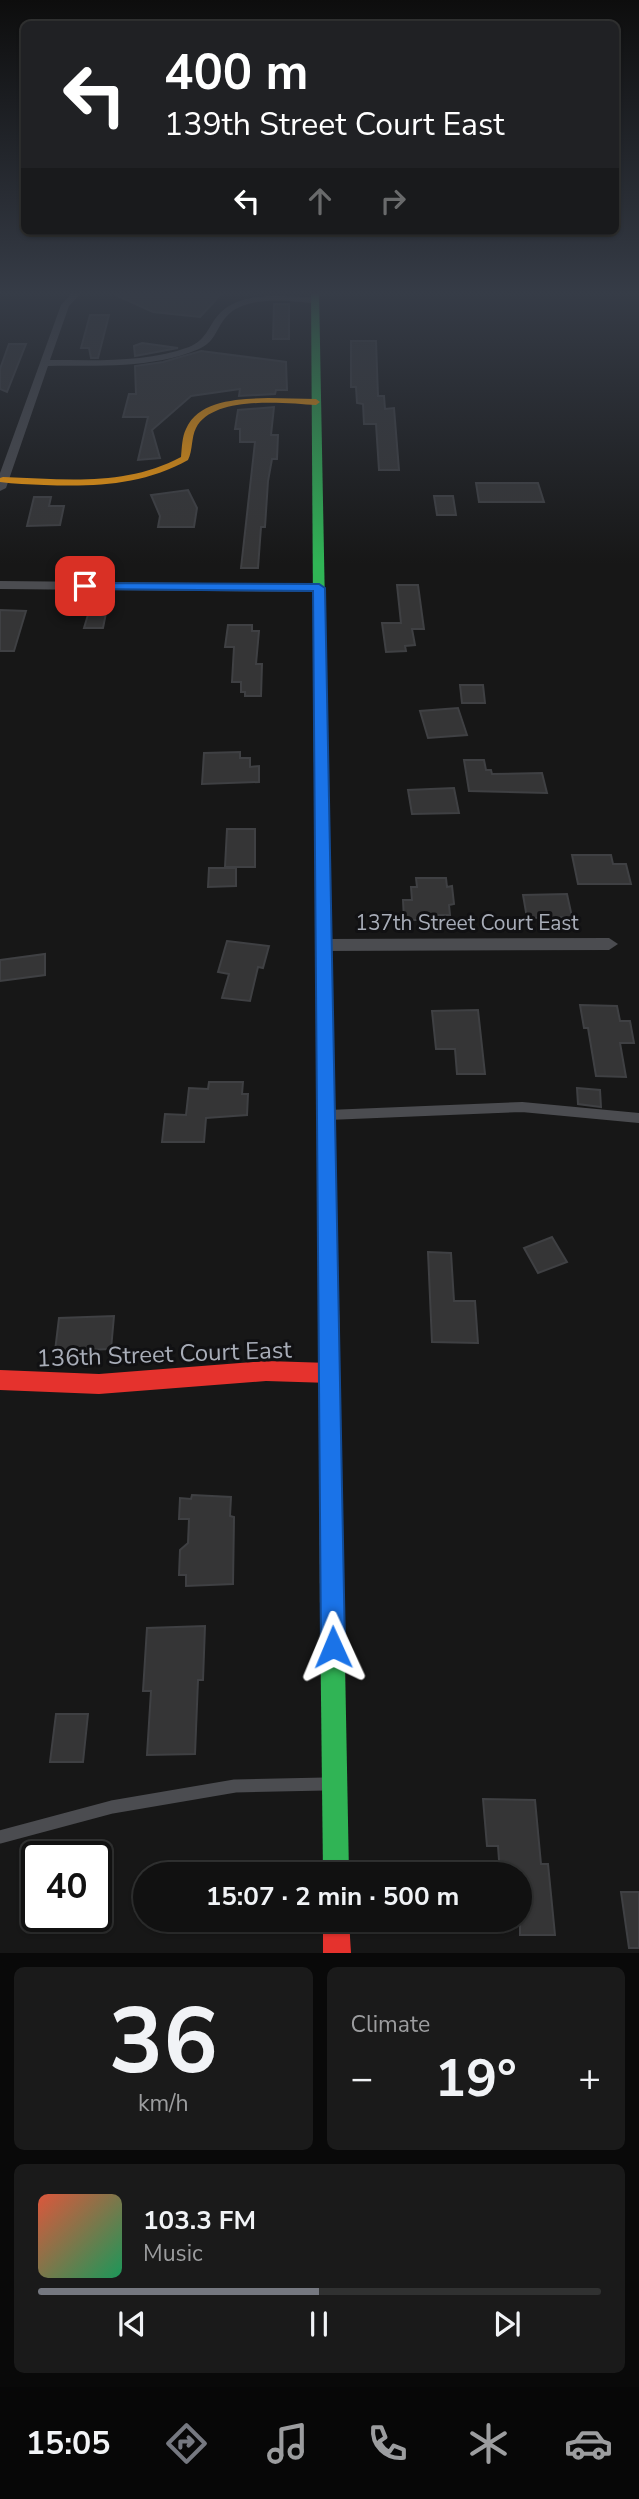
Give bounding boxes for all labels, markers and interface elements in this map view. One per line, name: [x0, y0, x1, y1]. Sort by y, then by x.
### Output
text: 400 m: [164, 39, 308, 106]
icon: left: [49, 49, 140, 140]
text: 139th Street Court East: [164, 103, 504, 146]
icon: left: [228, 182, 266, 220]
icon: ahead: [301, 182, 339, 220]
icon: right: [374, 182, 412, 220]
pin: [55, 556, 115, 616]
icon: arrive: [66, 567, 104, 605]
street label: 137th Street Court East: [355, 909, 579, 937]
street label: 136th Street Court East: [36, 1334, 293, 1374]
position arrow: [296, 1610, 370, 1684]
speed limit sign: 40: [21, 1841, 112, 1932]
text: 15:07 · 2 min · 500 m: [206, 1879, 459, 1914]
text: 36: [109, 1980, 218, 2104]
text: Climate: [351, 2009, 430, 2040]
text: 19°: [435, 2043, 517, 2114]
text: −: [351, 2053, 373, 2104]
text: +: [578, 2053, 601, 2104]
text: km/h: [138, 2088, 189, 2119]
text: 103.3 FM: [143, 2203, 256, 2238]
text: Music: [143, 2238, 203, 2269]
icon: previous: [113, 2305, 151, 2343]
icon: pause: [300, 2305, 338, 2343]
icon: next: [488, 2305, 526, 2343]
icon: directions: [162, 2419, 211, 2468]
icon: music: [263, 2419, 312, 2468]
icon: phone: [363, 2419, 412, 2468]
icon: climate: [464, 2419, 513, 2468]
icon: car: [564, 2419, 613, 2468]
text: 15:05: [26, 2422, 111, 2465]

